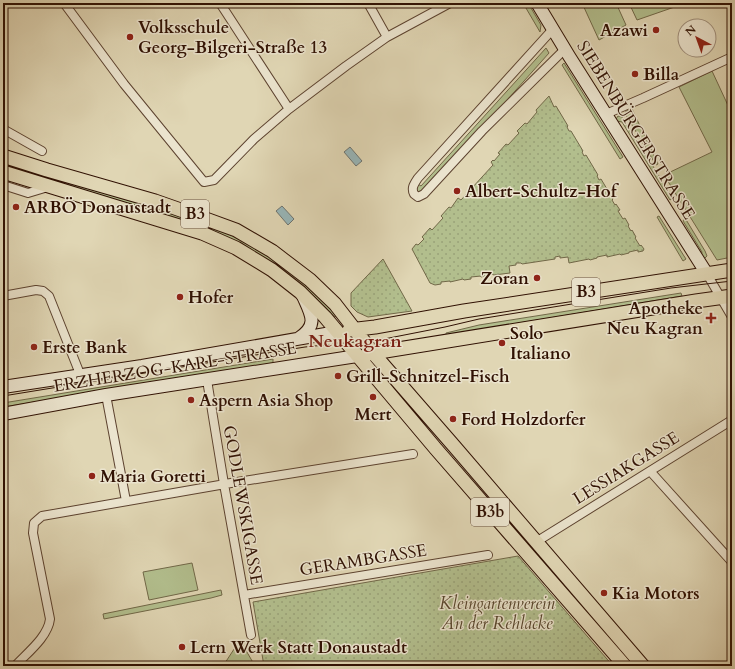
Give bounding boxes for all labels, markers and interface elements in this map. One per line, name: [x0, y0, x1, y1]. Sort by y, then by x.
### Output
place label: Volksschule Georg-Bilgeri-Straße 13: [138, 16, 327, 59]
north arrow: [677, 18, 717, 58]
place label: Azawi: [600, 19, 648, 42]
text: N: [682, 22, 700, 40]
marker: Azawi: [651, 25, 661, 35]
marker: Volksschule Georg-Bilgeri-Straße 13: [125, 32, 135, 42]
street label: SIEBENBÜRGERSTRASSE: [571, 36, 701, 224]
place label: Billa: [643, 63, 680, 86]
marker: Billa: [630, 69, 640, 79]
place label: Albert-Schultz-Hof: [465, 180, 620, 203]
marker: Albert-Schultz-Hof: [452, 186, 462, 196]
place label: ARBÖ Donaustadt: [24, 196, 171, 219]
road number: B3: [181, 200, 209, 228]
marker: ARBÖ Donaustadt: [11, 202, 21, 212]
place label: Zoran: [480, 267, 529, 290]
marker: Zoran: [532, 273, 542, 283]
road number: B3: [572, 278, 600, 306]
place label: Hofer: [188, 286, 233, 309]
marker: Hofer: [175, 292, 185, 302]
place label: Apotheke Neu Kagran: [607, 297, 703, 340]
marker: Apotheke Neu Kagran: [706, 313, 716, 323]
place label: Solo Italiano: [510, 322, 571, 365]
district label: Neukagran: [308, 329, 402, 354]
place label: Erste Bank: [42, 336, 128, 359]
street label: ERZHERZOG-KARL-STRASSE: [52, 336, 298, 398]
marker: Solo Italiano: [497, 338, 507, 348]
marker: Erste Bank: [29, 342, 39, 352]
place label: Grill-Schnitzel-Fisch: [346, 365, 510, 388]
marker: Grill-Schnitzel-Fisch: [333, 371, 343, 381]
place label: Aspern Asia Shop: [199, 389, 334, 412]
marker: Mert: [368, 392, 378, 402]
marker: Aspern Asia Shop: [186, 395, 196, 405]
place label: Mert: [354, 403, 392, 426]
place label: Ford Holzdorfer: [461, 408, 586, 431]
marker: Ford Holzdorfer: [448, 414, 458, 424]
street label: GODLEWSKIGASSE: [218, 423, 268, 587]
street label: LESSIAKGASSE: [568, 426, 684, 510]
place label: Maria Goretti: [100, 465, 206, 488]
marker: Maria Goretti: [87, 471, 97, 481]
road number: B3b: [471, 498, 509, 526]
street label: GERAMBGASSE: [298, 539, 428, 581]
place label: Kia Motors: [612, 582, 700, 605]
marker: Kia Motors: [599, 588, 609, 598]
park label: Kleingartenverein An der Rehlacke: [439, 592, 555, 635]
place label: Lern Werk Statt Donaustadt: [190, 636, 407, 659]
marker: Lern Werk Statt Donaustadt: [177, 642, 187, 652]

